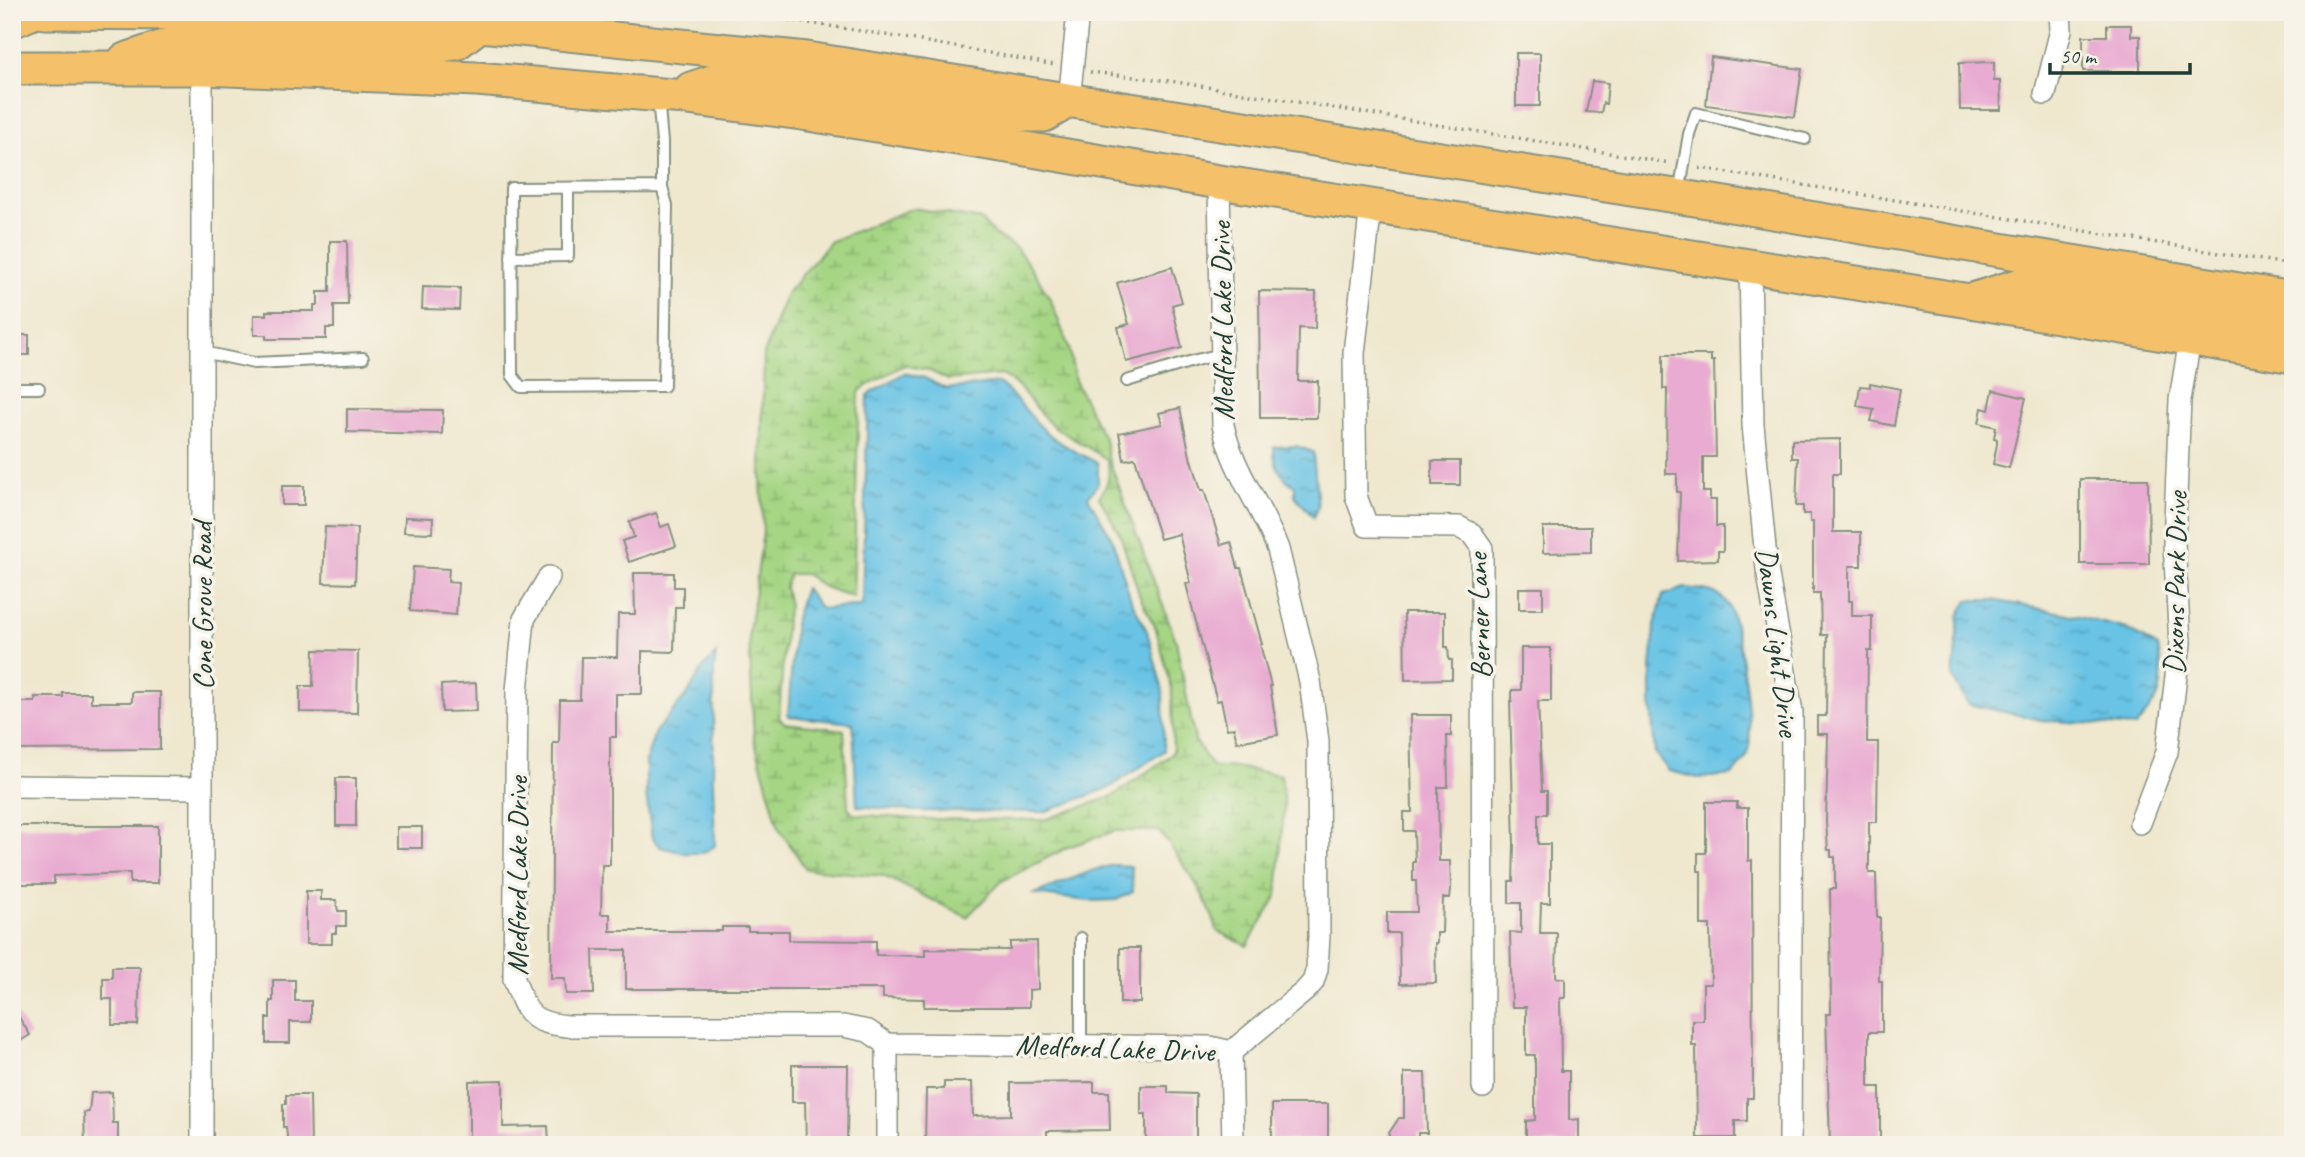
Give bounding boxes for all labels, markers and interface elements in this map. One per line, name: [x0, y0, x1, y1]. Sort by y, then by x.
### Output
scale bar: [2050, 32, 2190, 76]
text: 50 m: [2060, 43, 2098, 69]
street label: Medford Lake Drive: [1201, 219, 1243, 421]
street label: Dixons Park Drive: [2154, 489, 2196, 675]
street label: Cone Grove Road: [183, 518, 221, 690]
street label: Dawns Light Drive: [1748, 545, 1809, 741]
street label: Berner Lane: [1458, 550, 1500, 680]
street label: Medford Lake Drive: [498, 774, 536, 975]
street label: Medford Lake Drive: [1015, 1026, 1217, 1071]

